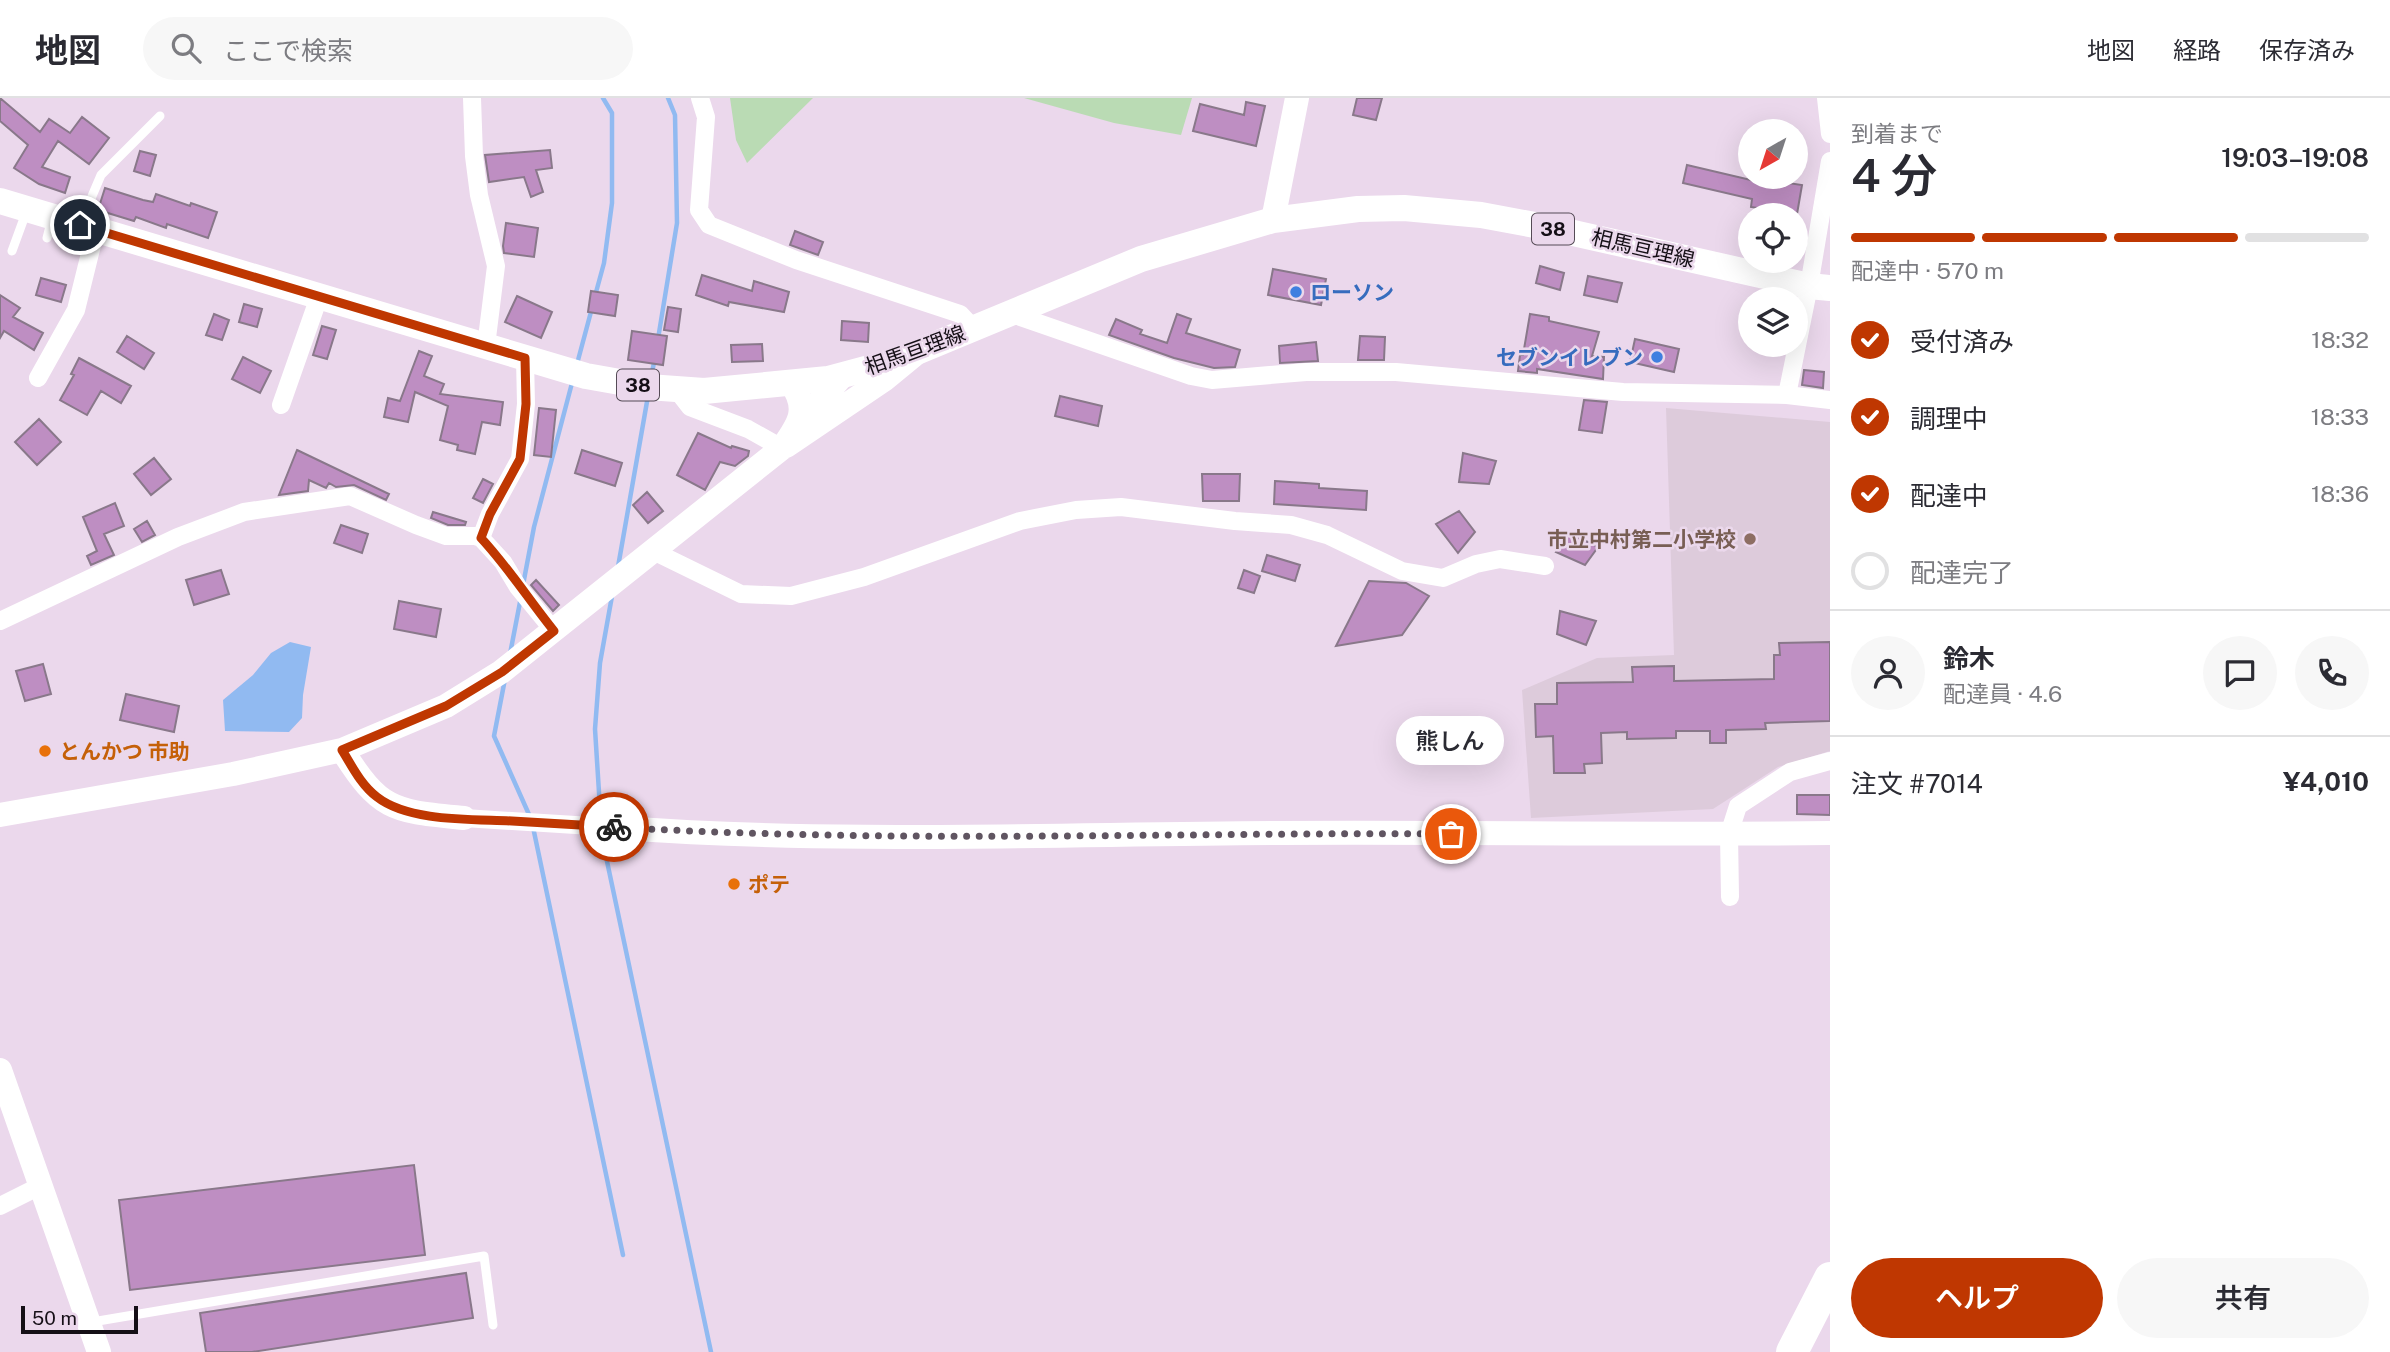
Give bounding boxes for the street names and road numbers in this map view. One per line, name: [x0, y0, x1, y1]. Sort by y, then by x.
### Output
road number: 38: [1532, 214, 1574, 244]
street label: 相馬亘理線: [1589, 224, 1697, 272]
street label: 相馬亘理線: [861, 320, 969, 380]
road number: 38: [617, 370, 659, 400]

